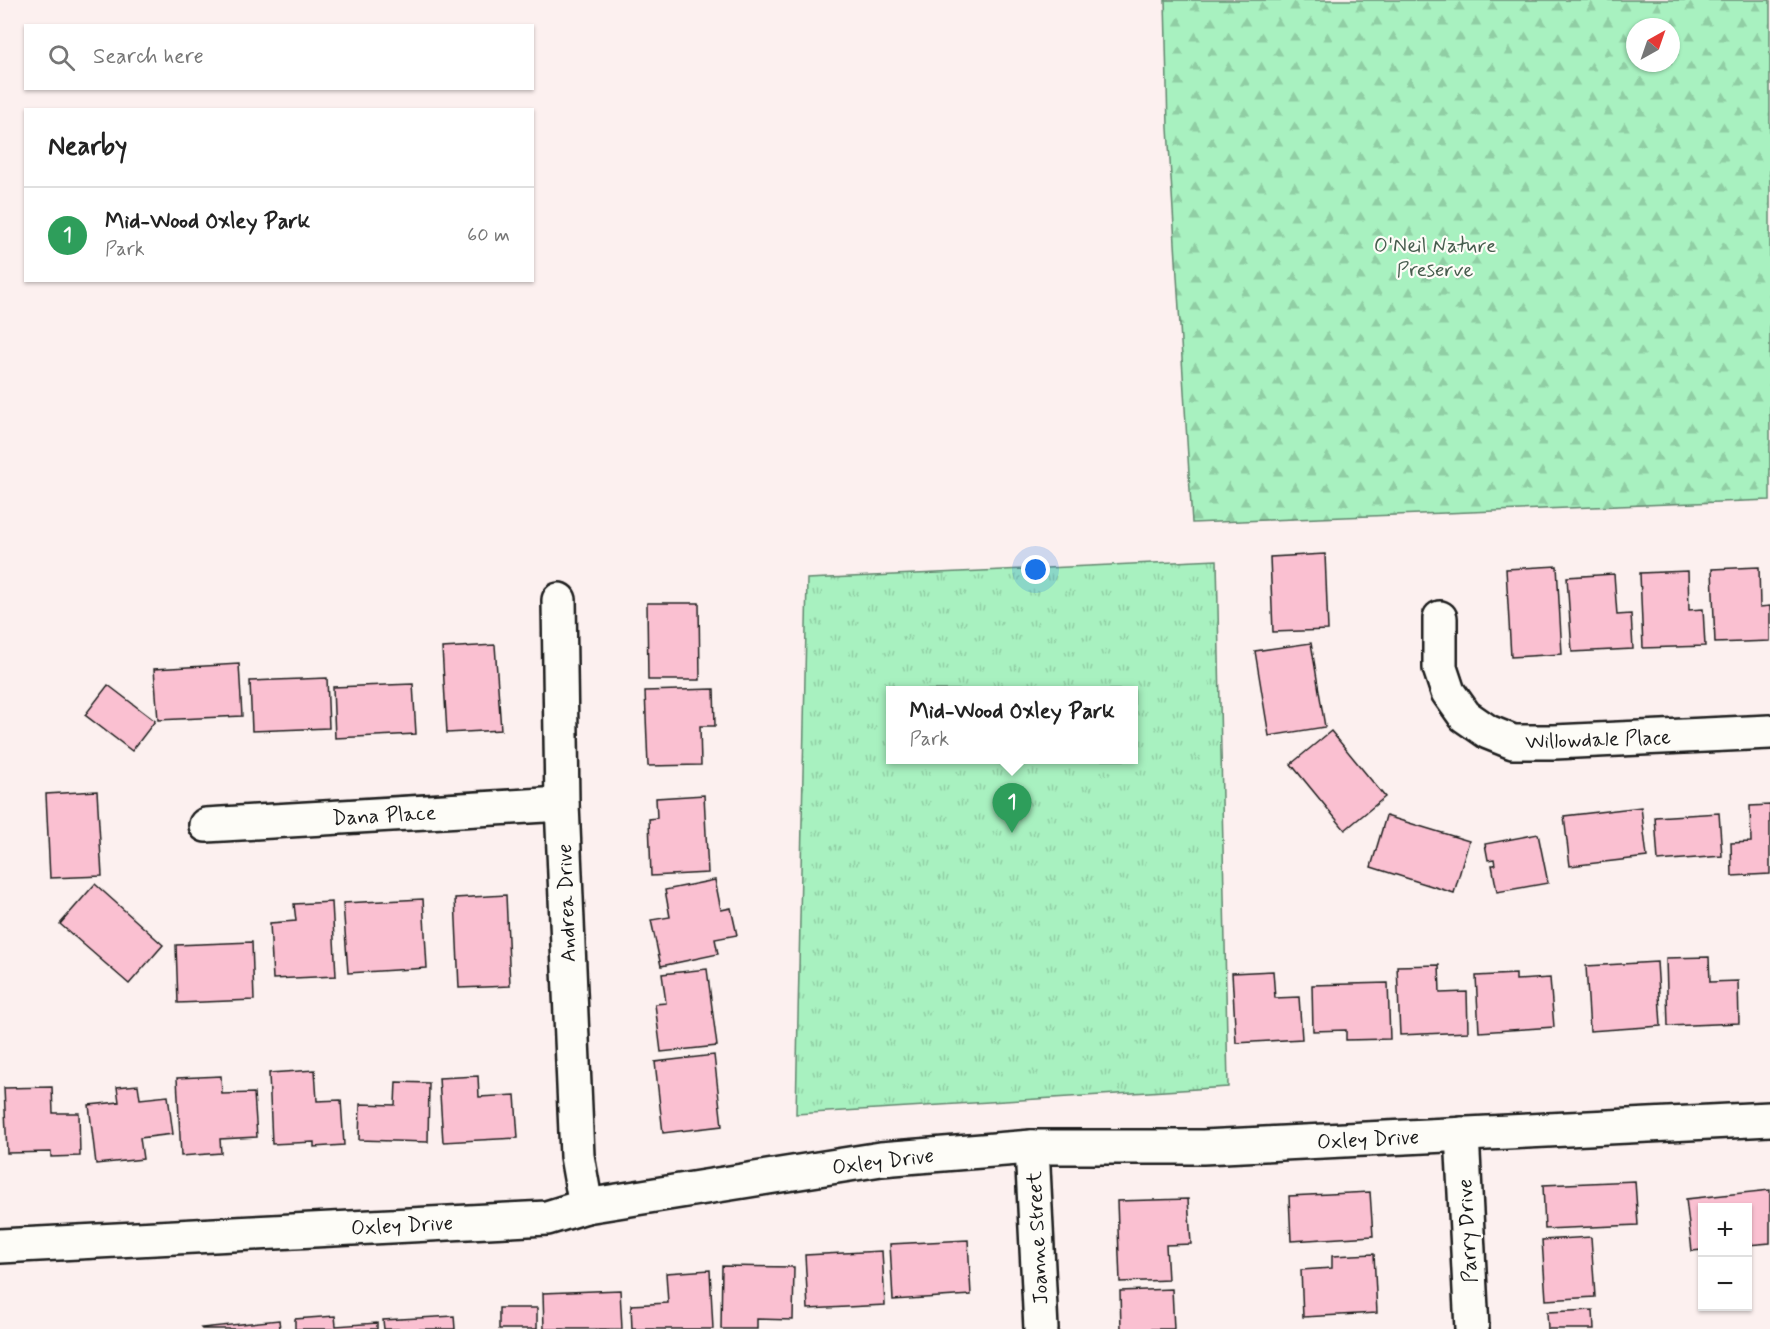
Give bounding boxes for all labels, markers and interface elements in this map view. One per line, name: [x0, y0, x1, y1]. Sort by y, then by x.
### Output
north arrow: [1626, 18, 1680, 72]
search box: [24, 24, 534, 90]
icon: search: [45, 41, 78, 74]
text: Search here: [93, 43, 204, 71]
text: Nearby: [48, 130, 127, 164]
text: Mid-Wood Oxley Park: [105, 208, 310, 236]
text: 1: [63, 222, 72, 249]
text: 60 m: [467, 222, 510, 249]
park label: O'Neil Nature Preserve: [1374, 232, 1496, 284]
text: Park: [105, 236, 145, 263]
your location: [1021, 555, 1050, 584]
popup: [886, 686, 1138, 764]
text: Mid-Wood Oxley Park: [909, 698, 1115, 726]
street label: Willowdale Place: [1525, 723, 1671, 757]
text: Park: [909, 726, 949, 753]
pin: 1: [992, 784, 1032, 833]
street label: Dana Place: [331, 799, 437, 833]
street label: Andrea Drive: [551, 843, 583, 963]
street label: Oxley Drive: [1316, 1123, 1420, 1157]
street label: Oxley Drive: [831, 1142, 936, 1182]
street label: Joanne Street: [1020, 1170, 1055, 1305]
street label: Parry Drive: [1451, 1178, 1485, 1284]
map controls: [1698, 1203, 1752, 1311]
button: +: [1698, 1203, 1752, 1257]
street label: Oxley Drive: [350, 1209, 454, 1243]
button: −: [1698, 1257, 1752, 1311]

